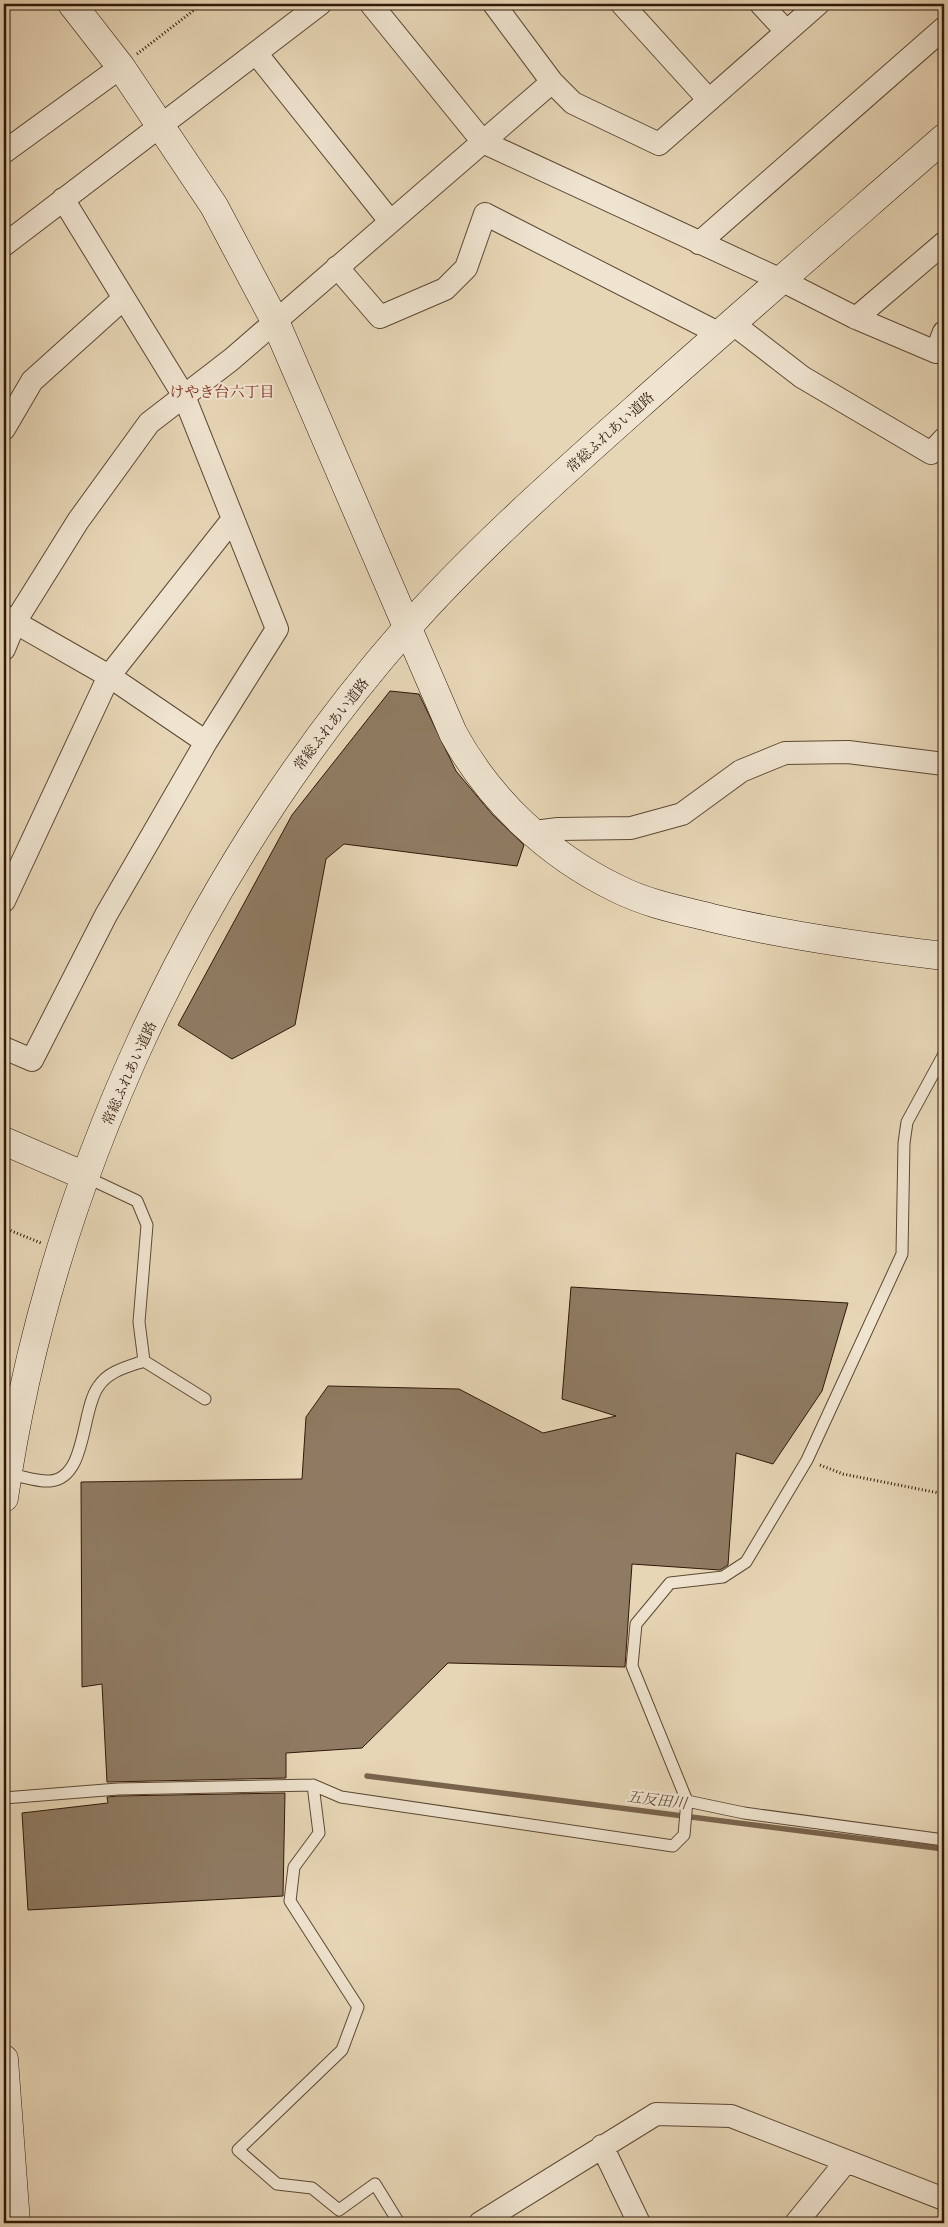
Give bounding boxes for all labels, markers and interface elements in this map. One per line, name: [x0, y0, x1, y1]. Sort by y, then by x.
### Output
district label: けやき台六丁目: [169, 383, 275, 401]
street label: 常総ふれあい道路: [563, 389, 658, 476]
street label: 常総ふれあい道路: [290, 675, 373, 774]
street label: 常総ふれあい道路: [99, 1019, 160, 1128]
water label: 五反田川: [626, 1787, 690, 1813]

